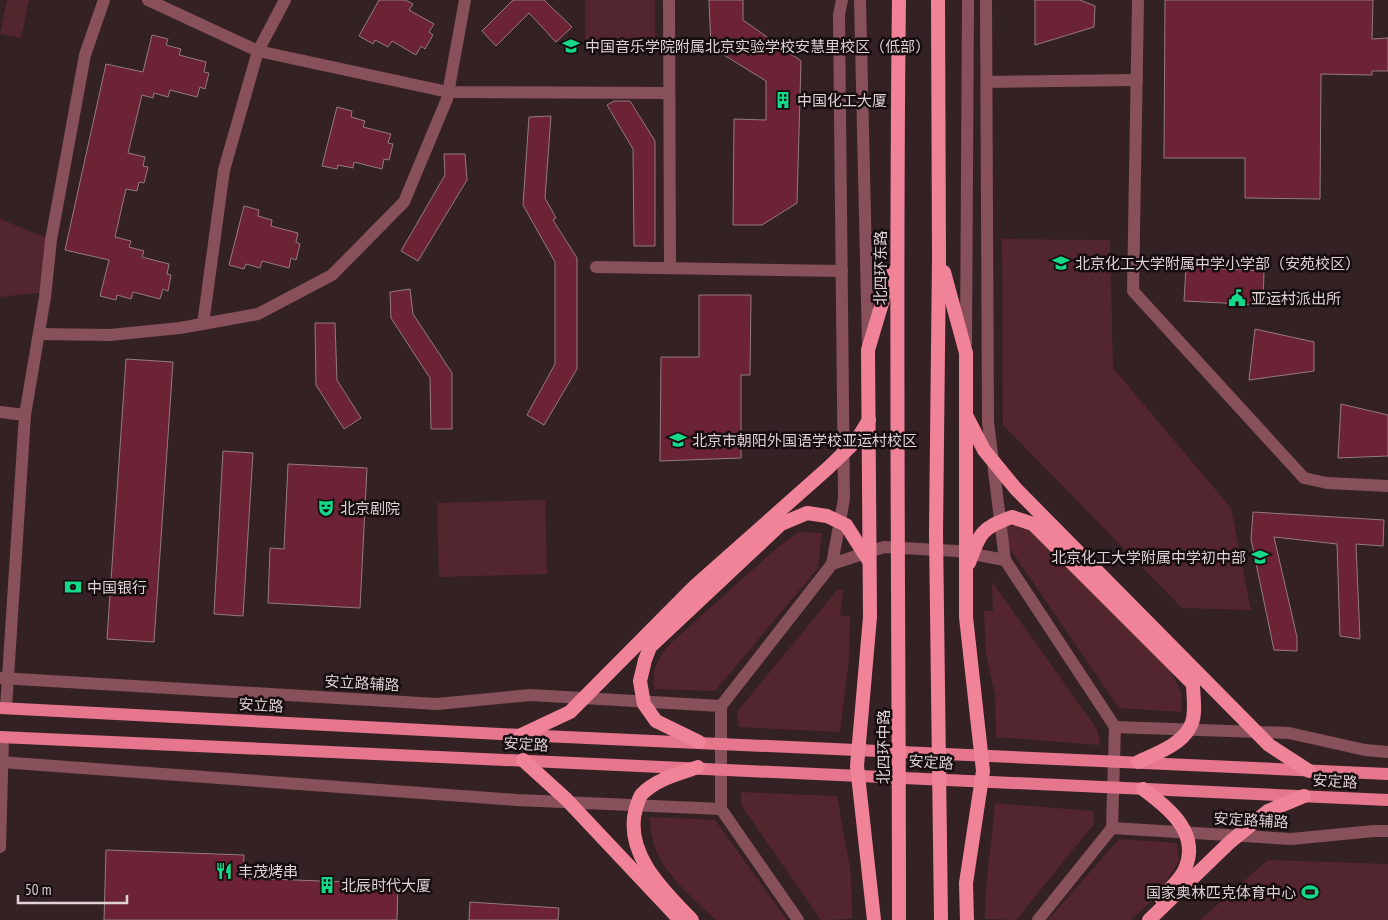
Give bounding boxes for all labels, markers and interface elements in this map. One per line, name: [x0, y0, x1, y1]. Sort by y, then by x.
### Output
school or university icon: 中国音乐学院附属北京实验学校安慧里校区（低部）: [561, 36, 581, 56]
place label: 中国音乐学院附属北京实验学校安慧里校区（低部）: [585, 37, 930, 56]
building icon: 中国化工大厦: [773, 90, 793, 110]
place label: 中国化工大厦: [797, 91, 887, 110]
street label: 北四环东路: [871, 230, 890, 306]
school or university icon: 北京化工大学附属中学小学部（安苑校区）: [1051, 253, 1071, 273]
place label: 北京化工大学附属中学小学部（安苑校区）: [1075, 254, 1360, 273]
public building icon: 亚运村派出所: [1227, 288, 1247, 308]
place label: 亚运村派出所: [1251, 289, 1341, 308]
school or university icon: 北京市朝阳外国语学校亚运村校区: [668, 430, 688, 450]
place label: 北京市朝阳外国语学校亚运村校区: [692, 431, 917, 450]
theatre icon: 北京剧院: [316, 498, 336, 518]
place label: 北京剧院: [340, 499, 400, 518]
school or university icon: 北京化工大学附属中学初中部: [1250, 547, 1270, 567]
place label: 北京化工大学附属中学初中部: [1051, 548, 1246, 567]
bank icon: 中国银行: [63, 577, 83, 597]
place label: 中国银行: [87, 578, 147, 597]
street label: 安立路辅路: [324, 672, 400, 694]
street label: 安立路: [238, 694, 284, 716]
street label: 北四环中路: [874, 709, 893, 785]
street label: 安定路: [503, 733, 549, 755]
street label: 安定路: [908, 751, 954, 773]
street label: 安定路: [1312, 770, 1358, 792]
street label: 安定路辅路: [1213, 809, 1289, 831]
restaurant icon: 丰茂烤串: [214, 861, 234, 881]
place label: 丰茂烤串: [238, 862, 298, 881]
scale bar: [18, 872, 126, 904]
building icon: 北辰时代大厦: [317, 875, 337, 895]
place label: 北辰时代大厦: [341, 876, 431, 895]
text: 50 m: [25, 880, 51, 899]
sports icon: 国家奥林匹克体育中心: [1300, 882, 1320, 902]
place label: 国家奥林匹克体育中心: [1146, 883, 1296, 902]

